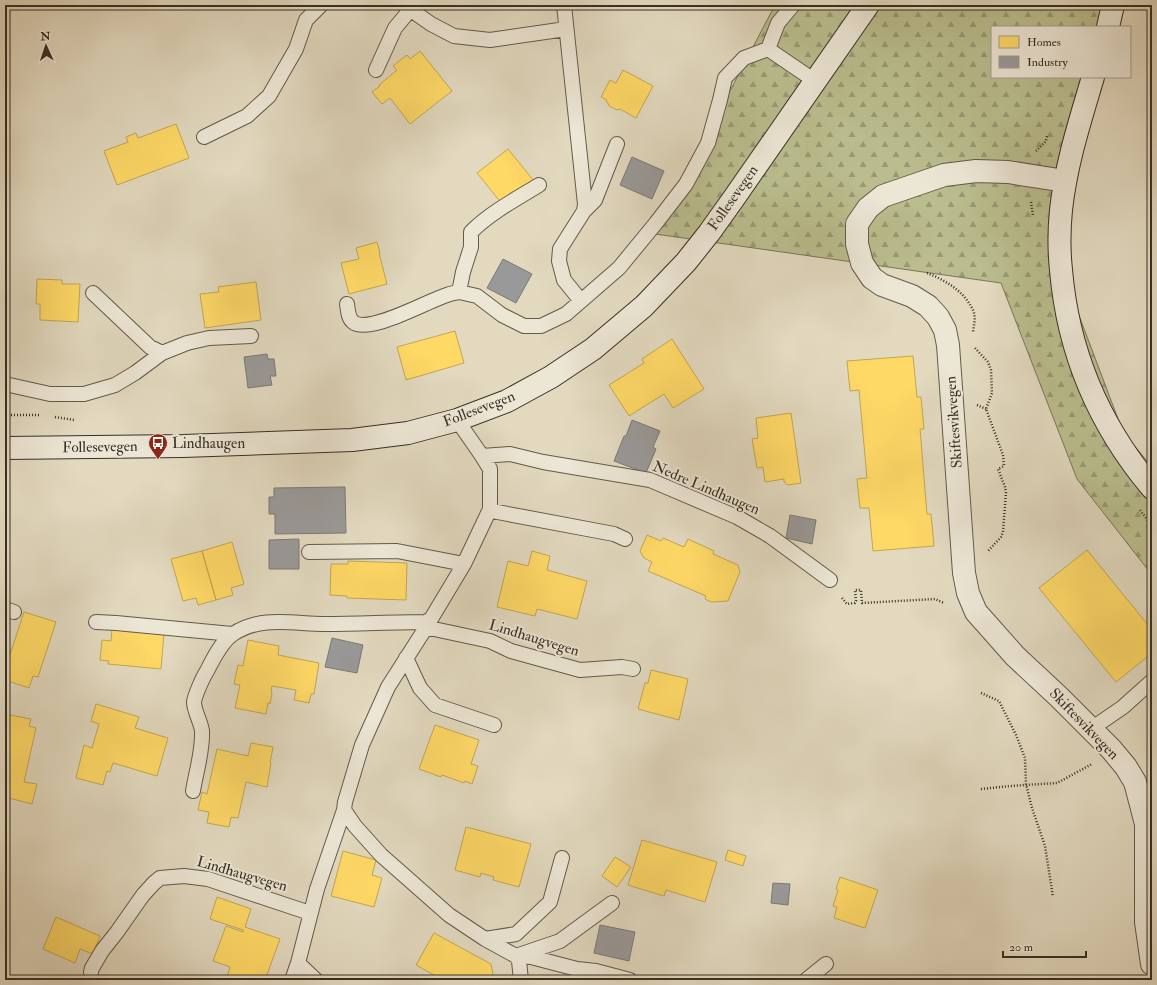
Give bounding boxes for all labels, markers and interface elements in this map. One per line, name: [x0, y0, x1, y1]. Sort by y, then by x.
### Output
north arrow: [26, 26, 66, 66]
legend: [991, 26, 1131, 78]
text: N: [39, 30, 52, 43]
text: Homes: [1027, 35, 1061, 50]
text: Industry: [1027, 55, 1069, 70]
street label: Follesevegen: [704, 161, 763, 234]
street label: Skiftesvikvegen: [941, 375, 967, 469]
street label: Follesevegen: [440, 387, 518, 431]
bus stop icon: Lindhaugen: [147, 432, 169, 460]
place label: Lindhaugen: [172, 434, 245, 453]
street label: Follesevegen: [62, 437, 138, 457]
street label: Nedre Lindhaugen: [649, 457, 763, 519]
street label: Lindhaugvegen: [487, 615, 582, 661]
street label: Skiftesvikvegen: [1045, 684, 1123, 764]
street label: Lindhaugvegen: [195, 852, 290, 896]
scale bar: [1003, 933, 1086, 959]
text: 20 m: [1009, 940, 1034, 955]

